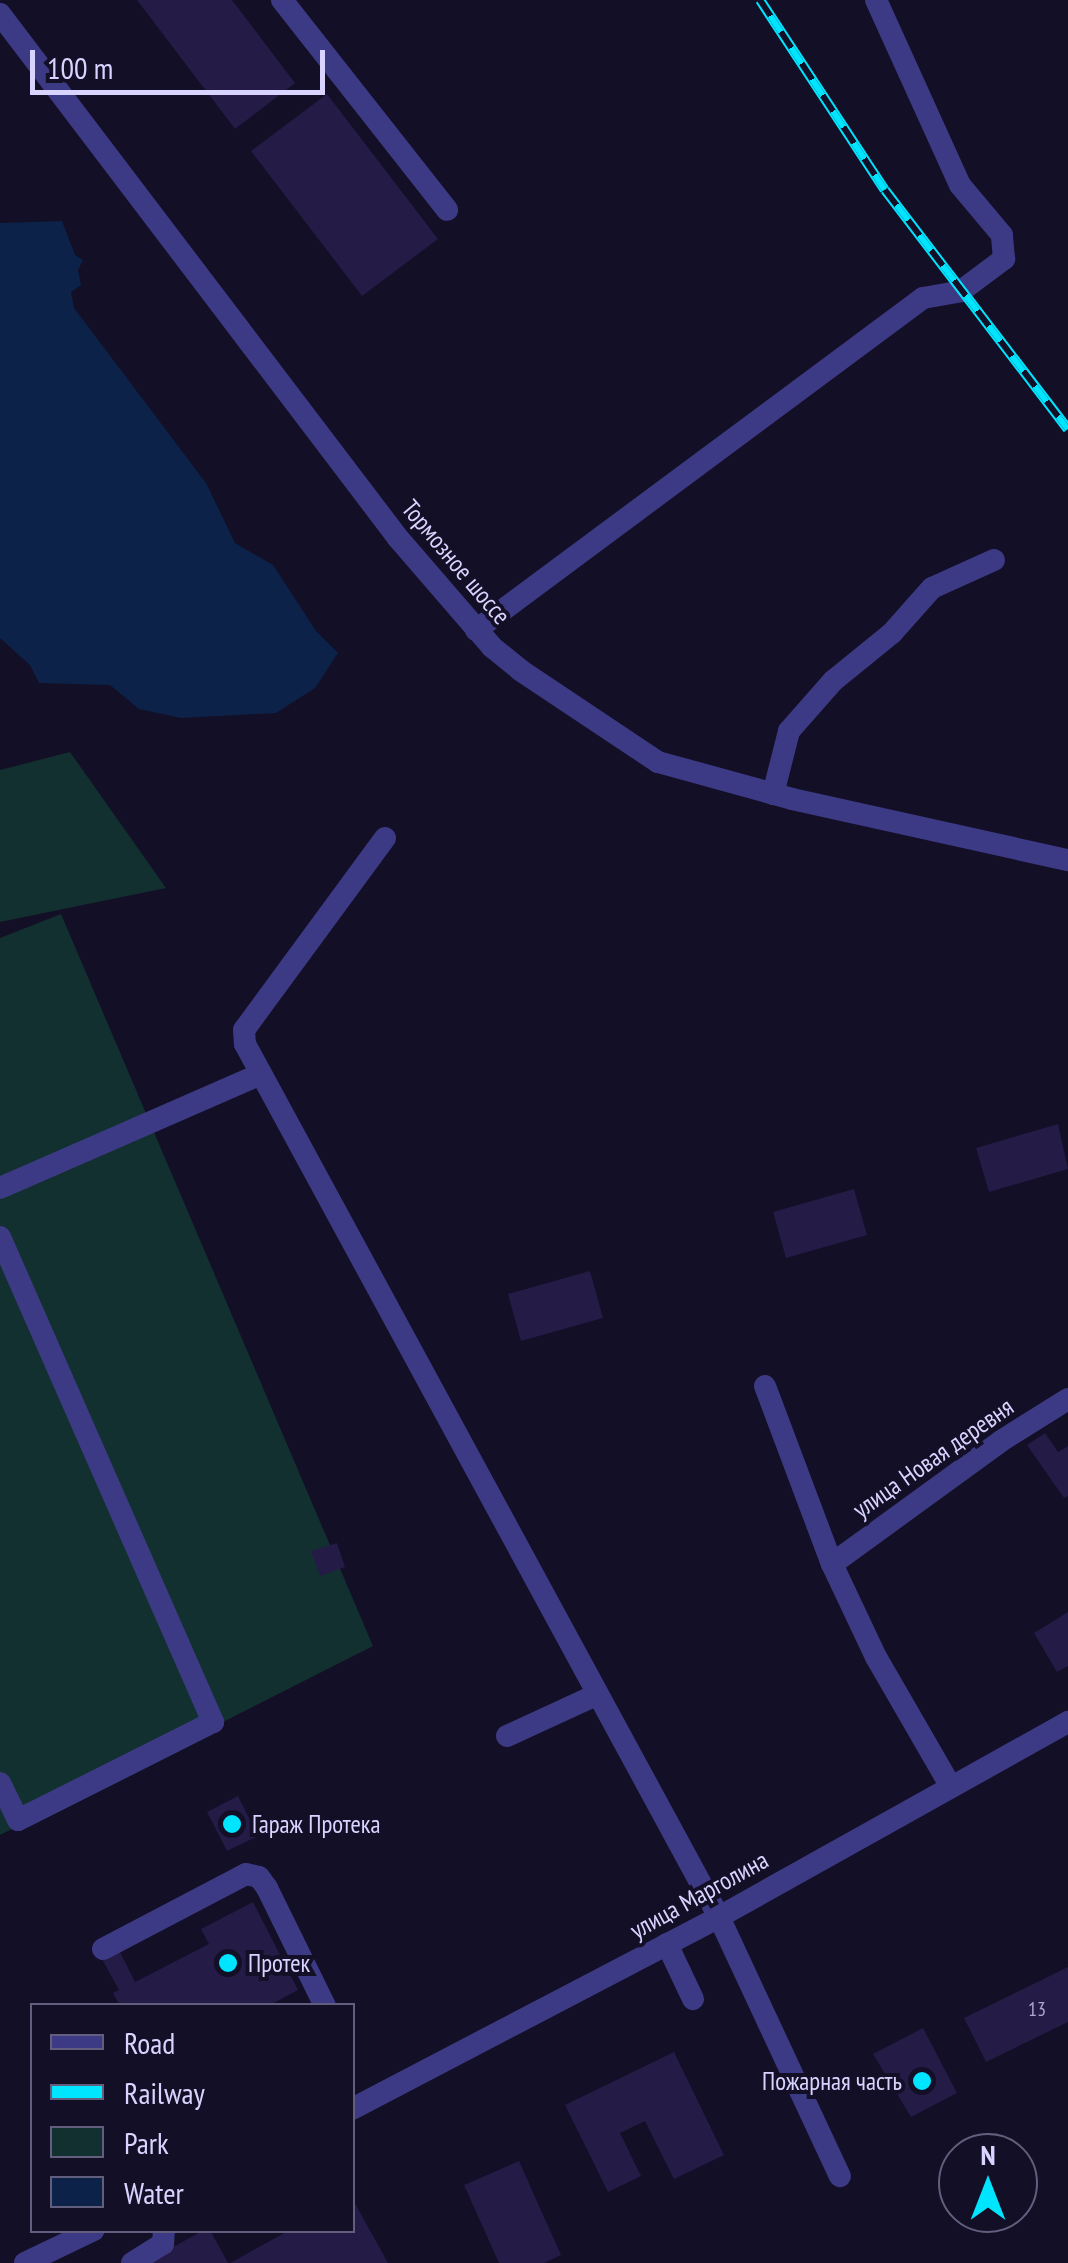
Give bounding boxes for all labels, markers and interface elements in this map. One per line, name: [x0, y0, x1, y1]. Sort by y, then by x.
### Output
scale bar: [35, 30, 330, 92]
text: 100 m: [47, 48, 113, 87]
street label: Тормозное шоссе: [395, 494, 517, 630]
street label: улица Новая деревня: [847, 1392, 1019, 1524]
place label: Гараж Протека: [252, 1809, 380, 1839]
marker: Гараж Протека: [221, 1813, 243, 1835]
street label: улица Марголина: [625, 1845, 773, 1945]
place label: Протек: [248, 1948, 310, 1978]
marker: Протек: [217, 1952, 239, 1974]
house number: 13: [1028, 1997, 1046, 2021]
legend: [30, 2003, 355, 2233]
text: Road: [124, 2023, 175, 2062]
place label: Пожарная часть: [762, 2066, 902, 2096]
marker: Пожарная часть: [911, 2070, 933, 2092]
text: Railway: [124, 2073, 205, 2112]
text: Park: [124, 2123, 169, 2162]
north arrow: [938, 2133, 1038, 2233]
text: N: [980, 2136, 996, 2173]
text: Water: [124, 2173, 184, 2212]

